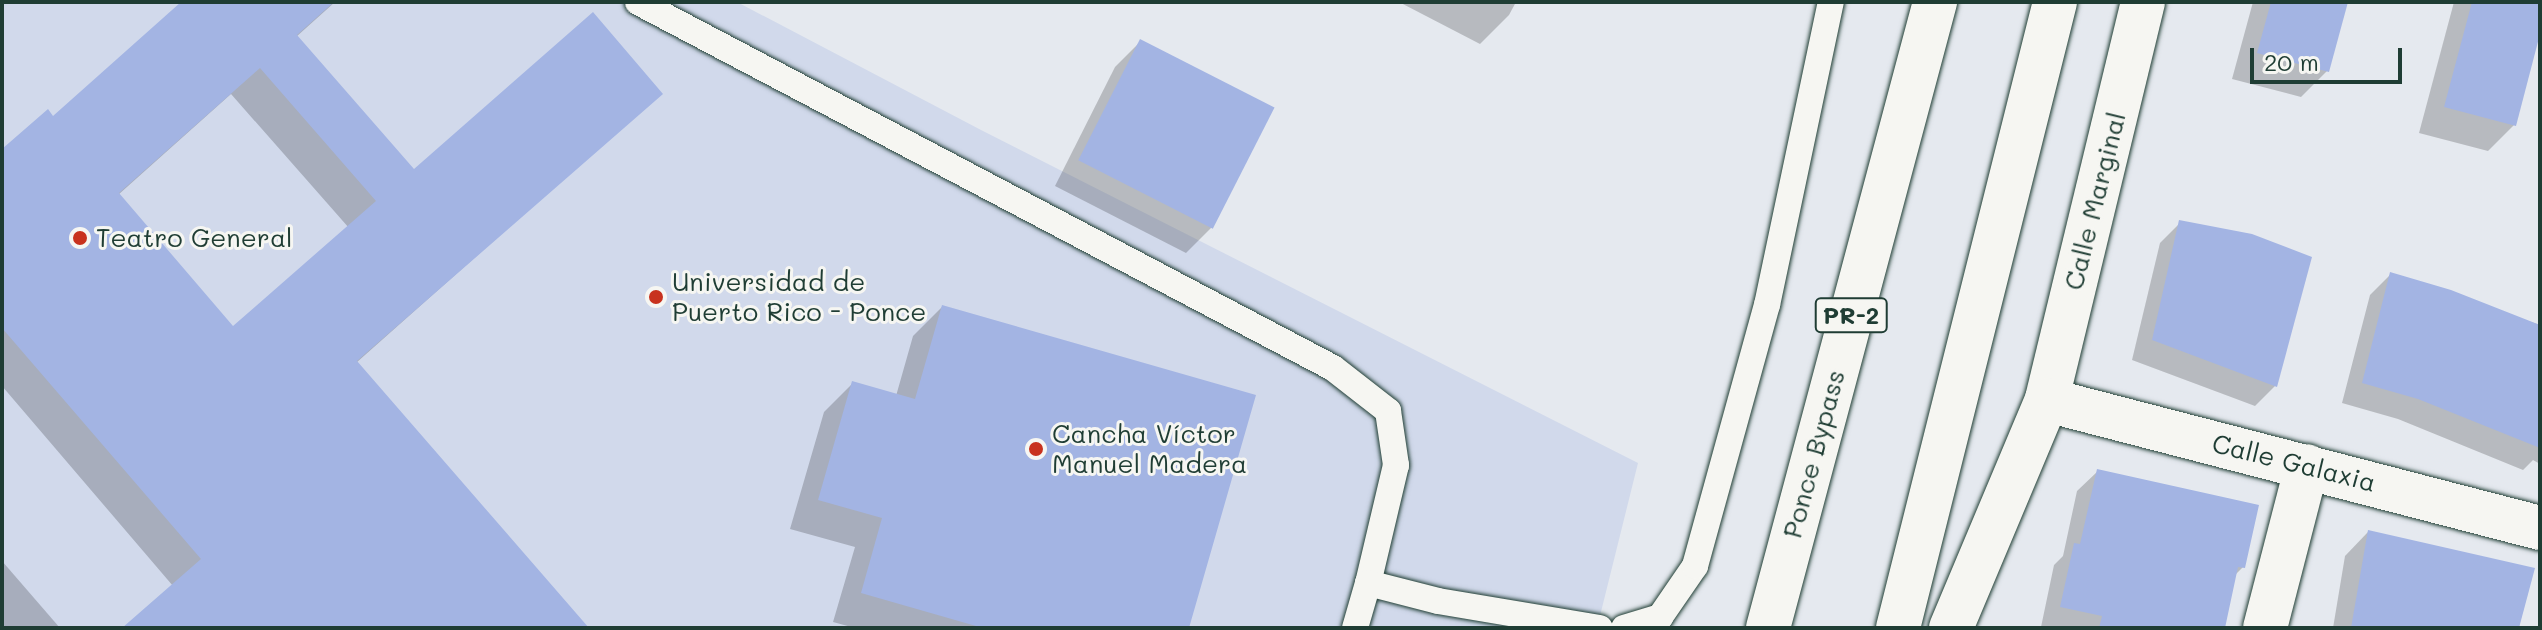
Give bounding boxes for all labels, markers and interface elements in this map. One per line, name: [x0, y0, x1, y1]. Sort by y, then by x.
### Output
scale bar: [2254, 32, 2406, 82]
text: 20 m: [2264, 46, 2319, 77]
street label: Calle Marginal: [2058, 109, 2132, 293]
place label: Teatro General: [96, 222, 293, 254]
marker: Teatro General: [71, 229, 89, 247]
place label: Universidad de Puerto Rico - Ponce: [672, 266, 926, 328]
marker: Universidad de Puerto Rico - Ponce: [647, 288, 665, 306]
road number: PR-2: [1813, 295, 1889, 335]
street label: Ponce Bypass: [1777, 367, 1851, 541]
place label: Cancha Víctor Manuel Madera: [1052, 418, 1247, 480]
street label: Calle Galaxia: [2209, 428, 2379, 498]
marker: Cancha Víctor Manuel Madera: [1027, 440, 1045, 458]

